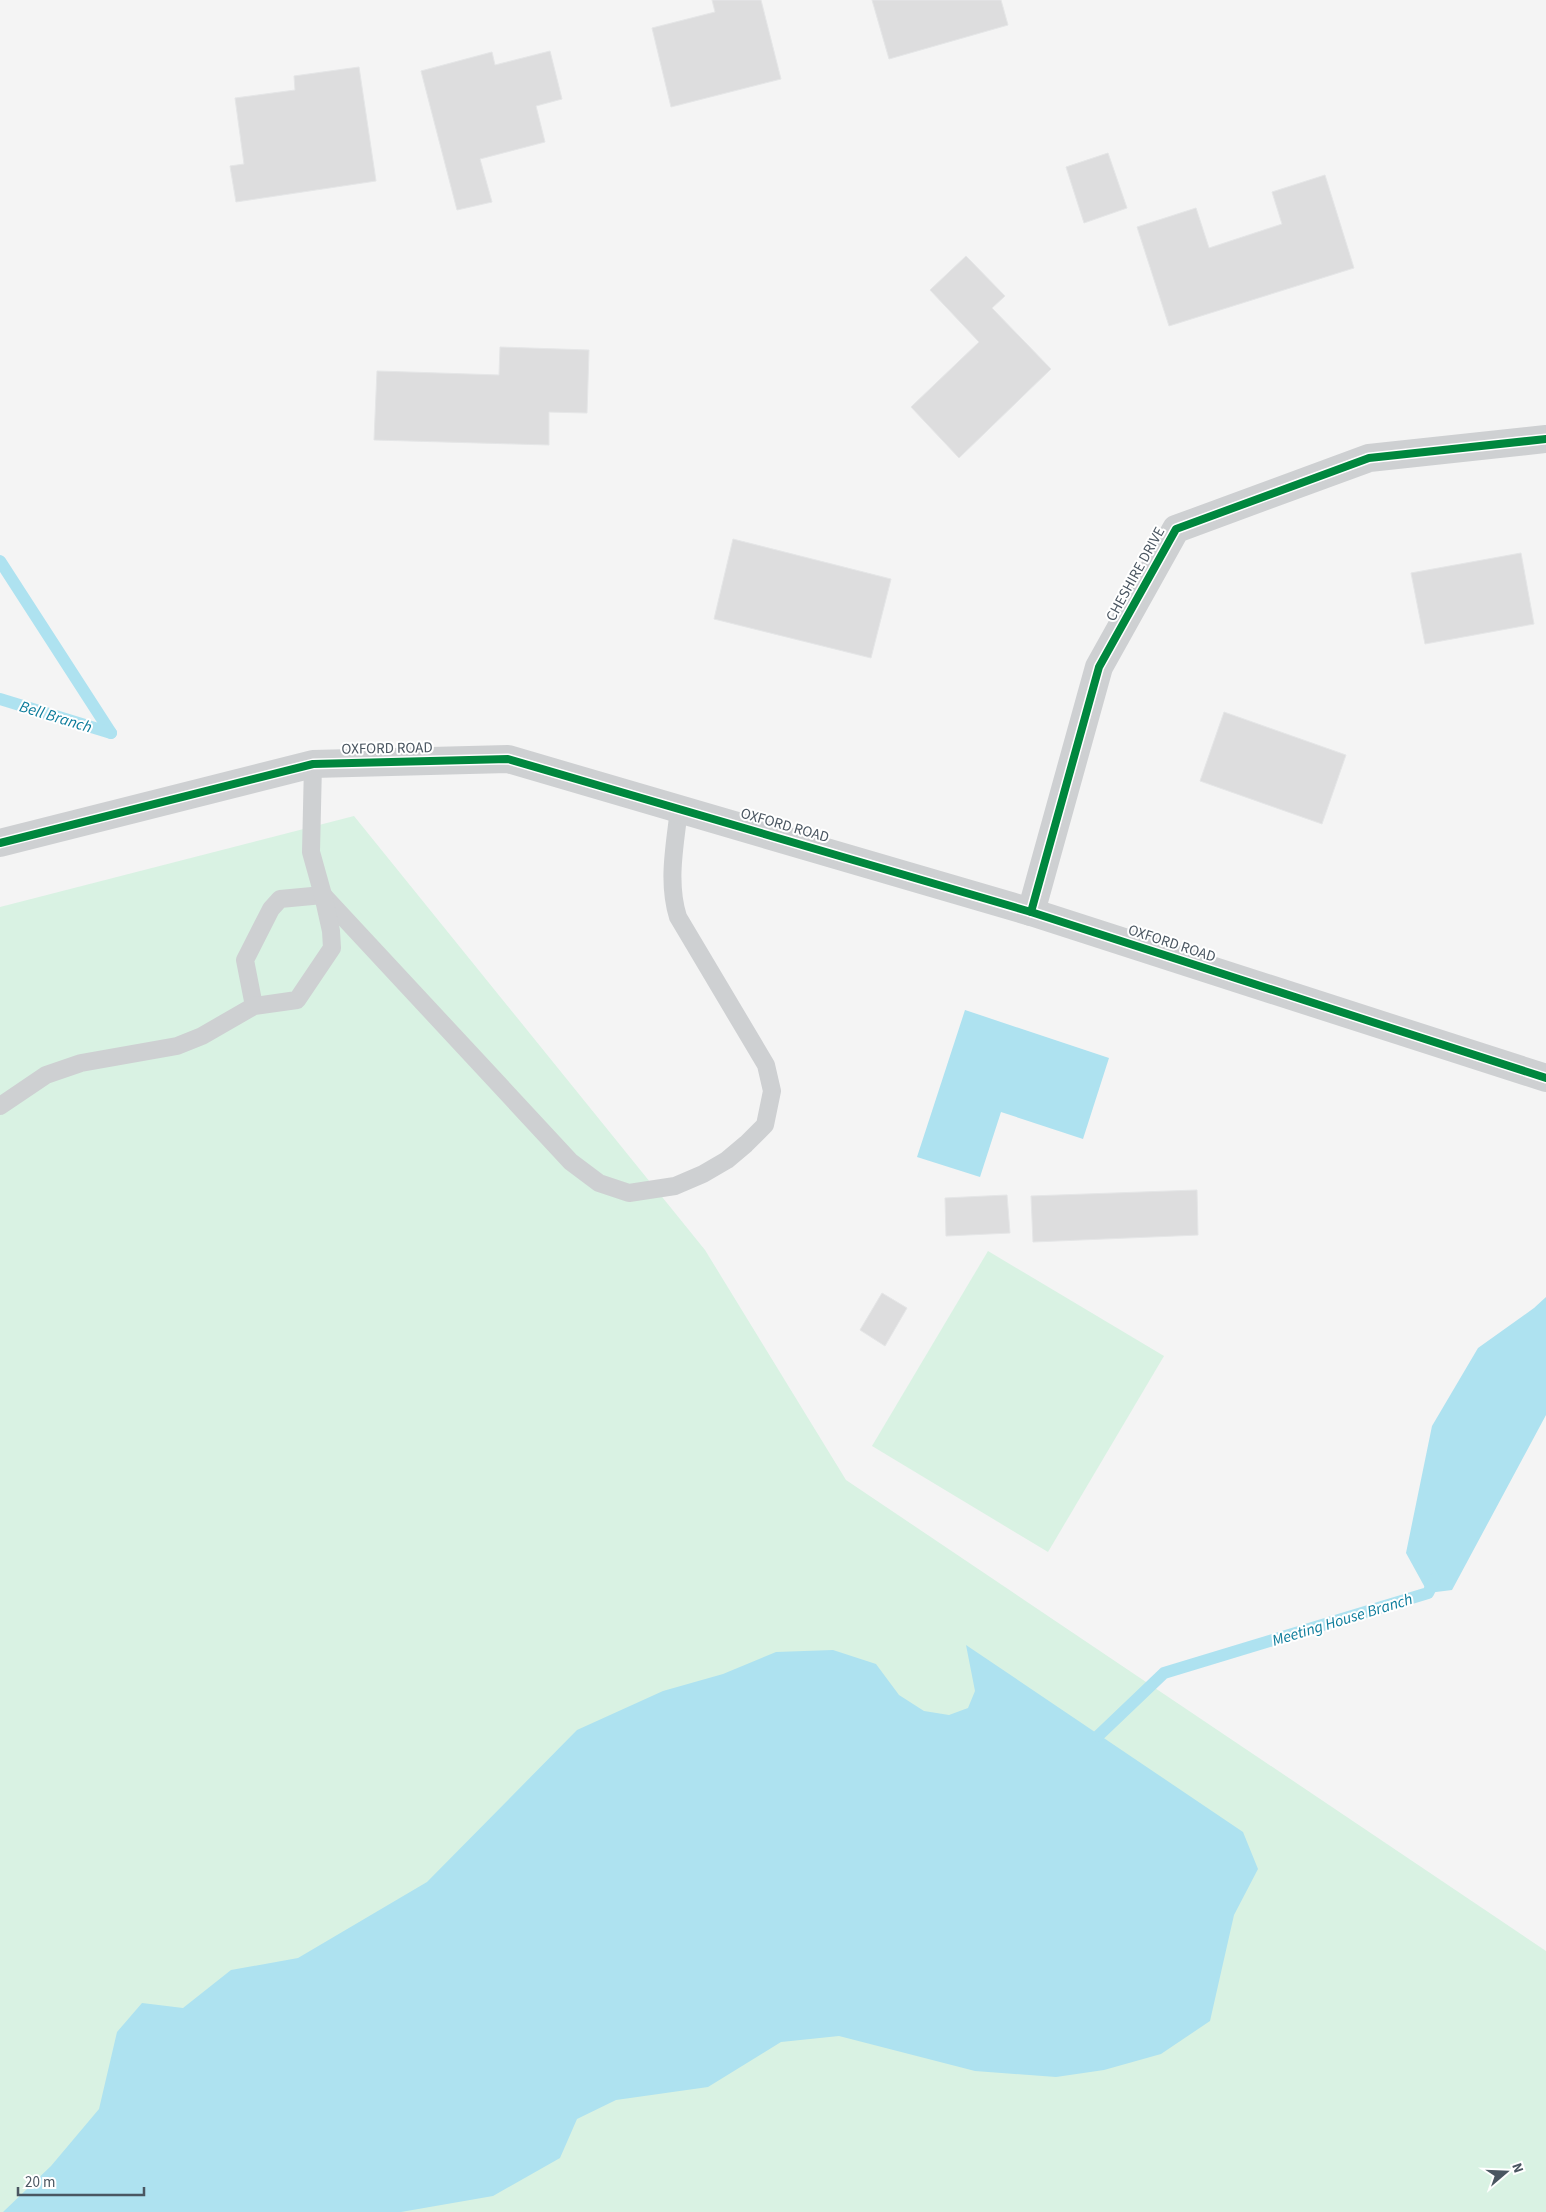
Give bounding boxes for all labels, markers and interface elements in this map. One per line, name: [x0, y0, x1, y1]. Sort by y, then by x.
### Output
street label: CHESHIRE DRIVE: [1101, 523, 1170, 625]
water label: Bell Branch: [17, 696, 95, 738]
street label: OXFORD ROAD: [341, 737, 433, 760]
street label: OXFORD ROAD: [738, 803, 832, 848]
street label: OXFORD ROAD: [1125, 919, 1218, 968]
water label: Meeting House Branch: [1269, 1588, 1415, 1652]
north arrow: [1481, 2147, 1531, 2197]
text: N: [1506, 2160, 1528, 2176]
scale bar: [18, 2164, 144, 2196]
text: 20 m: [25, 2172, 55, 2193]

